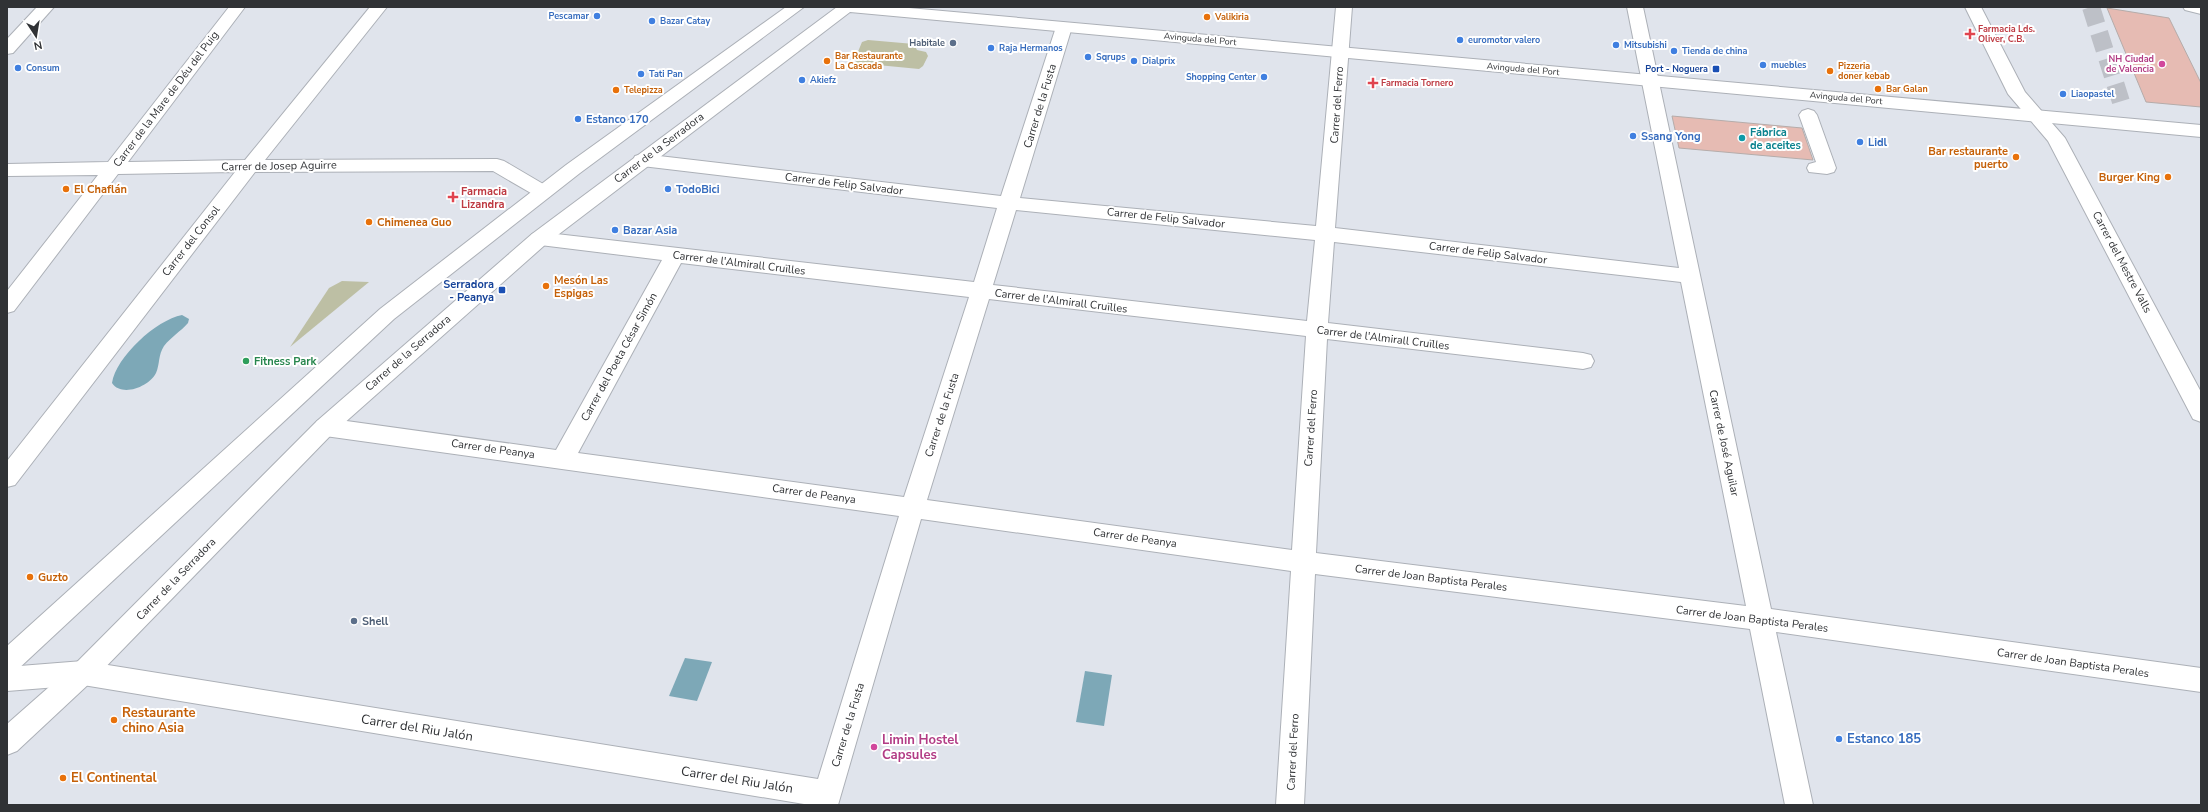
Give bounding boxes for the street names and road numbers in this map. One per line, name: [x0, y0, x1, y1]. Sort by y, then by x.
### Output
street label: Carrer de la Mare de Déu del Puig: [110, 28, 222, 170]
street label: Avinguda del Port: [1163, 30, 1238, 48]
street label: Avinguda del Port: [1486, 60, 1561, 78]
street label: Carrer de la Fusta: [1020, 62, 1060, 150]
street label: Carrer del Ferro: [1327, 66, 1347, 144]
street label: Avinguda del Port: [1809, 89, 1884, 107]
street label: Carrer de la Serradora: [611, 109, 707, 187]
street label: Carrer de Josep Aguirre: [221, 157, 337, 175]
street label: Carrer de Felip Salvador: [784, 169, 904, 199]
street label: Carrer del Consol: [159, 202, 224, 279]
street label: Carrer de Felip Salvador: [1106, 204, 1226, 232]
street label: Carrer del Mestre Valls: [2089, 208, 2155, 316]
street label: Carrer de Felip Salvador: [1428, 238, 1548, 268]
street label: Carrer de l'Almirall Cruïlles: [672, 247, 806, 279]
street label: Carrer de l'Almirall Cruïlles: [994, 285, 1128, 317]
street label: Carrer del Poeta César Simón: [577, 290, 661, 424]
street label: Carrer de la Serradora: [362, 311, 454, 394]
street label: Carrer de l'Almirall Cruïlles: [1316, 322, 1450, 354]
street label: Carrer de la Fusta: [921, 371, 963, 459]
street label: Carrer de José Aguilar: [1705, 388, 1743, 498]
street label: Carrer del Ferro: [1301, 389, 1321, 467]
street label: Carrer de Peanya: [450, 436, 536, 462]
street label: Carrer de Peanya: [771, 481, 857, 507]
street label: Carrer de Peanya: [1092, 525, 1178, 551]
street label: Carrer de la Serradora: [133, 534, 219, 623]
street label: Carrer de Joan Baptista Perales: [1354, 561, 1508, 595]
street label: Carrer de Joan Baptista Perales: [1675, 602, 1829, 636]
street label: Carrer de Joan Baptista Perales: [1996, 645, 2150, 681]
street label: Carrer de la Fusta: [828, 681, 868, 769]
street label: Carrer del Riu Jalón: [360, 710, 474, 746]
street label: Carrer del Ferro: [1283, 713, 1303, 791]
street label: Carrer del Riu Jalón: [680, 762, 794, 798]

